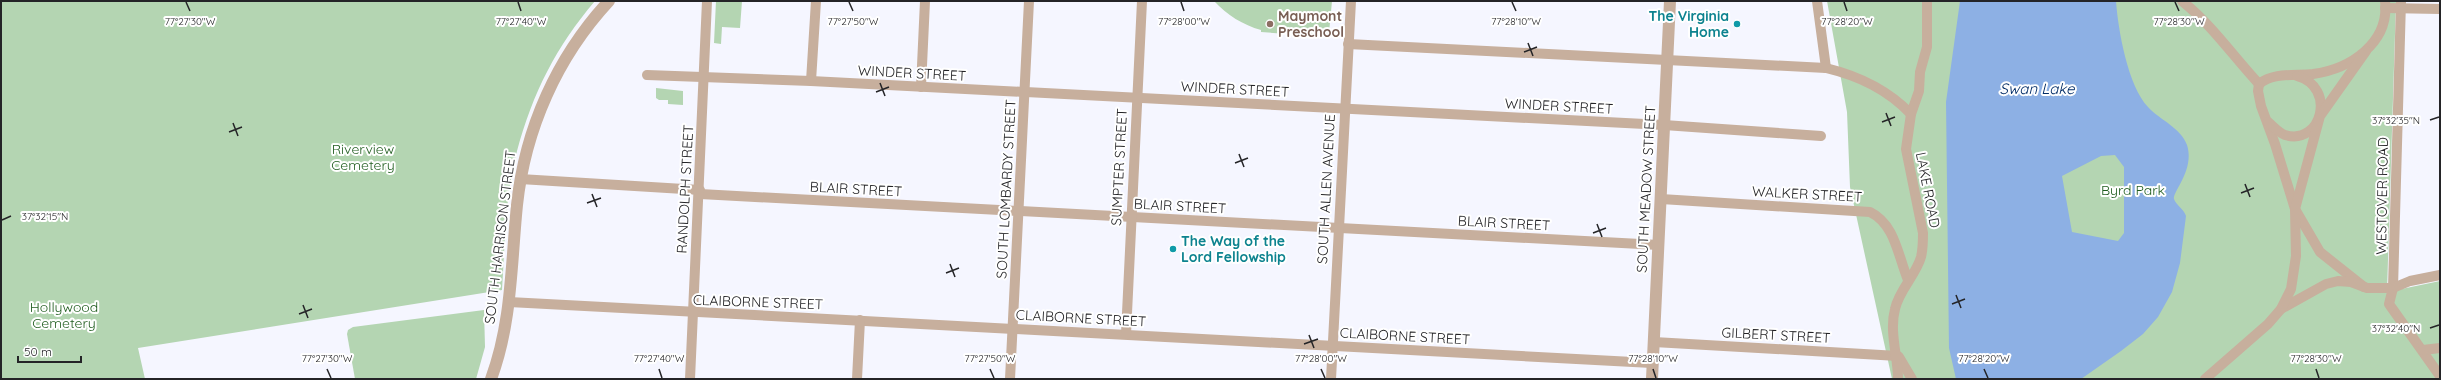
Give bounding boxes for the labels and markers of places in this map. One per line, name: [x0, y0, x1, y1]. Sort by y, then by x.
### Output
place label: Maymont Preschool: [1278, 7, 1344, 41]
place label: The Virginia Home: [1649, 7, 1729, 41]
marker: Maymont Preschool: [1265, 19, 1275, 29]
marker: The Virginia Home: [1732, 19, 1742, 29]
place label: The Way of the Lord Fellowship: [1181, 232, 1286, 266]
marker: The Way of the Lord Fellowship: [1168, 244, 1178, 254]

